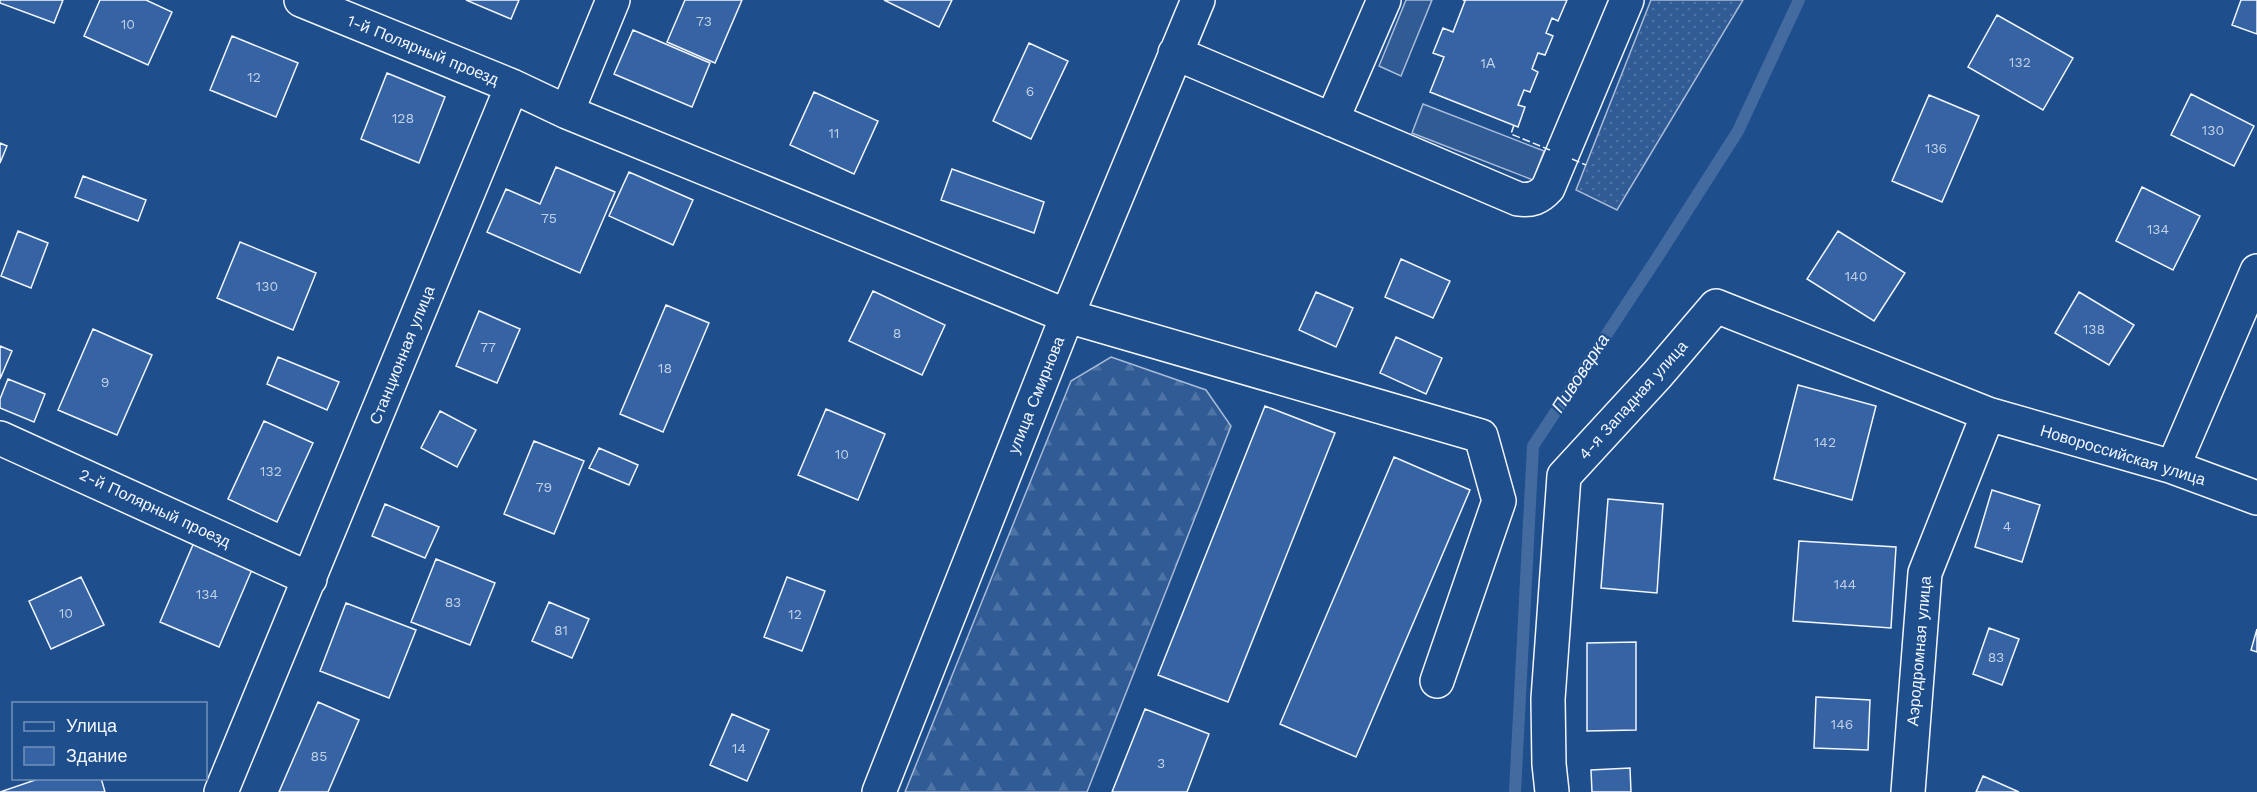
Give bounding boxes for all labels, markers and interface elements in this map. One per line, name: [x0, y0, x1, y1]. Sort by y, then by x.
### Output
street label: 1-й Полярный проезд: [344, 11, 502, 89]
house number: 73: [696, 13, 712, 29]
house number: 10: [121, 16, 135, 32]
house number: 132: [2009, 54, 2031, 70]
house number: 1А: [1481, 55, 1496, 71]
house number: 12: [247, 69, 261, 85]
house number: 6: [1026, 83, 1034, 99]
house number: 128: [392, 110, 414, 126]
house number: 130: [2202, 122, 2224, 138]
house number: 11: [829, 125, 839, 141]
house number: 136: [1925, 140, 1947, 156]
house number: 75: [541, 210, 557, 226]
house number: 134: [2147, 221, 2169, 237]
house number: 140: [1845, 268, 1867, 284]
house number: 130: [256, 278, 278, 294]
street label: Станционная улица: [365, 283, 439, 427]
house number: 138: [2083, 321, 2105, 337]
house number: 8: [893, 325, 901, 341]
water label: Пивоварка: [1547, 330, 1613, 416]
street label: улица Смирнова: [1004, 334, 1068, 456]
street label: 4-я Западная улица: [1575, 337, 1691, 463]
house number: 77: [480, 339, 496, 355]
house number: 18: [658, 360, 672, 376]
house number: 9: [101, 374, 109, 390]
street label: Новороссийская улица: [2038, 421, 2208, 489]
house number: 142: [1814, 434, 1836, 450]
house number: 10: [835, 446, 849, 462]
house number: 132: [260, 463, 282, 479]
street label: 2-й Полярный проезд: [76, 465, 234, 552]
house number: 79: [536, 479, 552, 495]
house number: 4: [2003, 518, 2011, 534]
street label: Аэродромная улица: [1903, 575, 1935, 727]
house number: 144: [1834, 576, 1856, 592]
house number: 134: [196, 586, 218, 602]
house number: 83: [445, 594, 461, 610]
house number: 10: [59, 605, 73, 621]
house number: 12: [788, 606, 802, 622]
house number: 81: [554, 622, 568, 638]
house number: 83: [1988, 649, 2004, 665]
legend: [12, 702, 207, 780]
text: Улица: [66, 715, 118, 736]
house number: 146: [1831, 716, 1853, 732]
house number: 14: [732, 740, 746, 756]
text: Здание: [66, 745, 127, 766]
house number: 85: [311, 748, 327, 764]
house number: 3: [1157, 755, 1165, 771]

